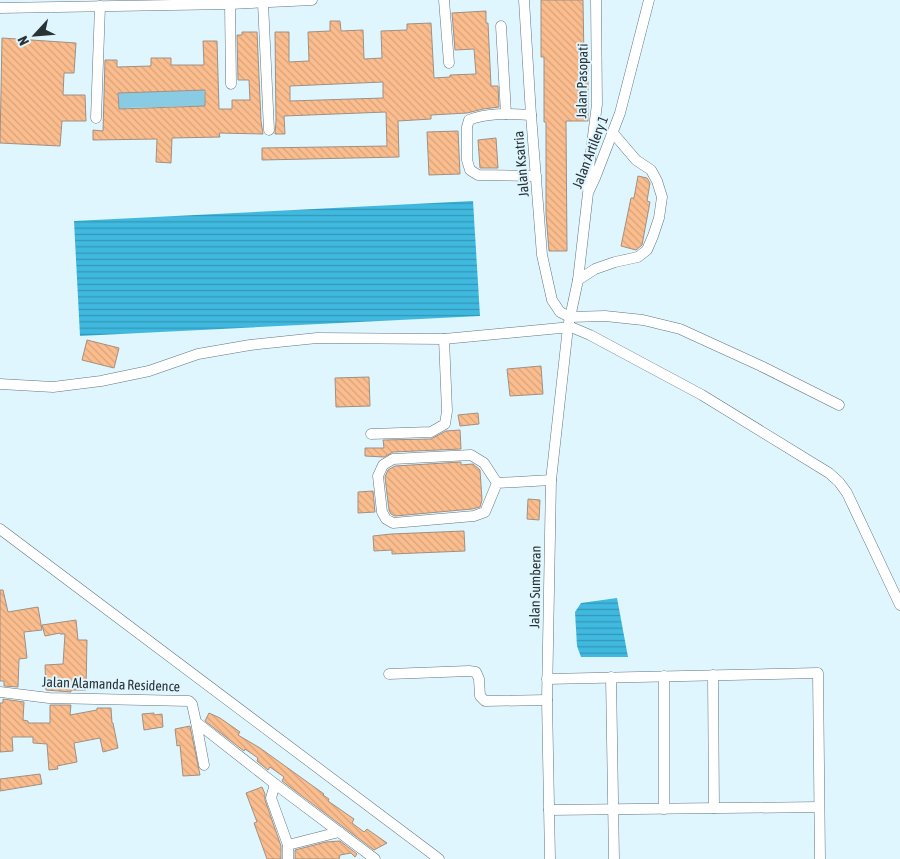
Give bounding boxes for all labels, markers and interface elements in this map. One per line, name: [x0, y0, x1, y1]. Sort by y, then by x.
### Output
north arrow: [10, 10, 60, 60]
text: N: [14, 33, 32, 48]
street label: Jalan Pasopati: [573, 43, 591, 119]
street label: Jalan Artilery 1: [569, 113, 611, 191]
street label: Jalan Ksatria: [510, 130, 532, 198]
street label: Jalan Sumberan: [526, 545, 544, 629]
street label: Jalan Alamanda Residence: [42, 674, 180, 694]

